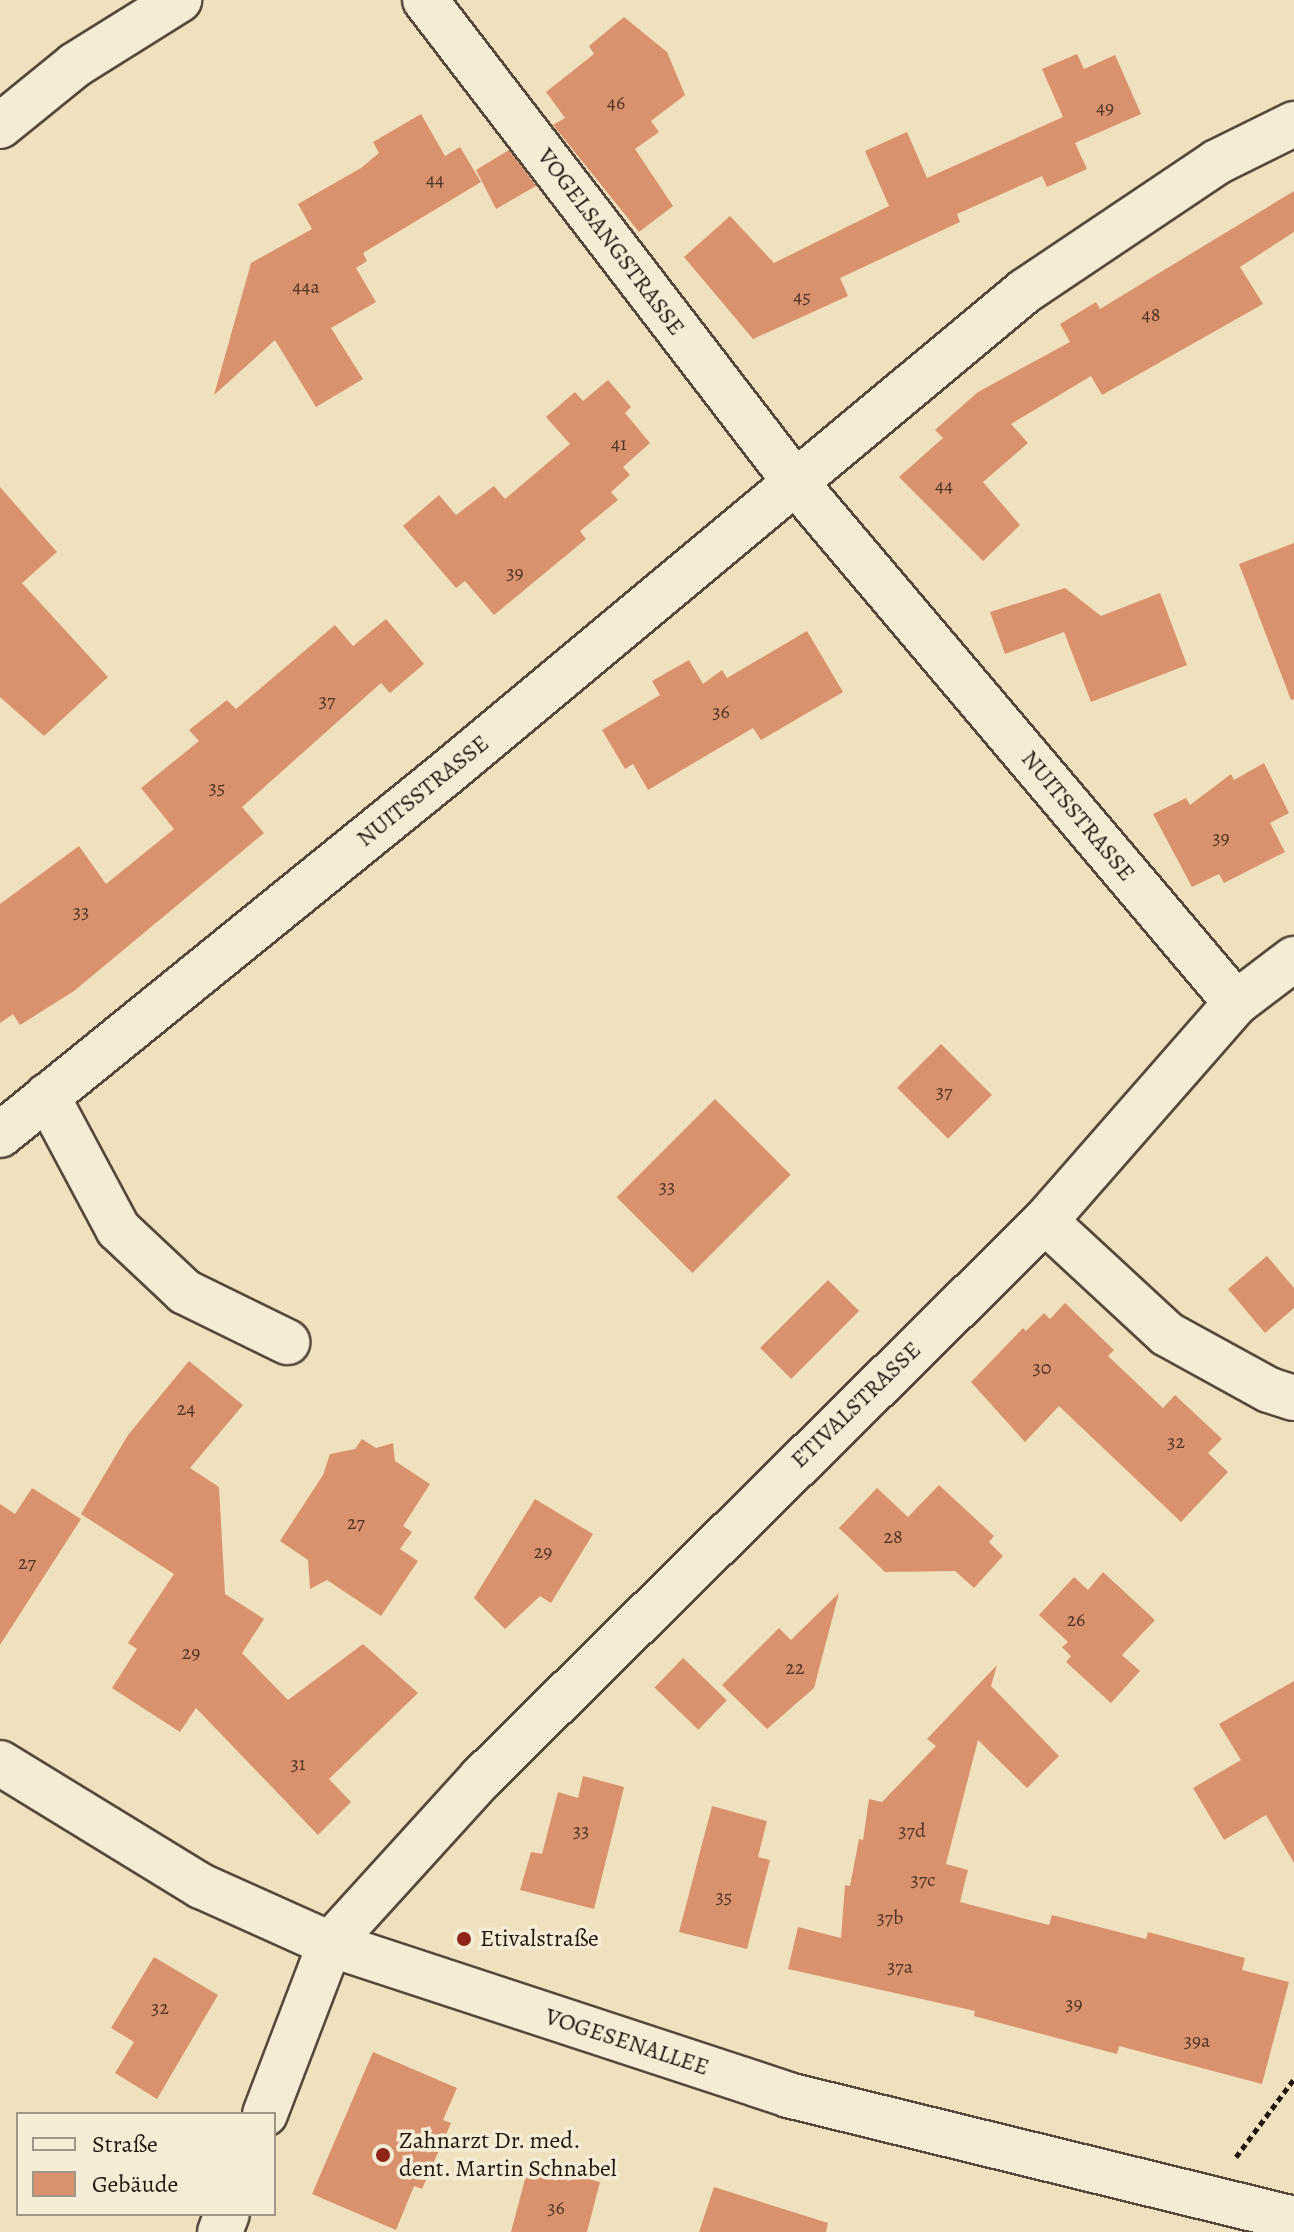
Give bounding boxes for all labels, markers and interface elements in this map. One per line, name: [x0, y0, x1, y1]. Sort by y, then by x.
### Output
house number: 46: [607, 90, 625, 114]
house number: 49: [1096, 95, 1114, 119]
street label: VOGELSANGSTRASSE: [531, 143, 691, 341]
house number: 44: [426, 167, 444, 191]
house number: 44a: [292, 274, 320, 298]
house number: 45: [793, 284, 811, 308]
house number: 48: [1142, 302, 1160, 326]
house number: 41: [611, 431, 627, 455]
house number: 44: [935, 473, 953, 497]
house number: 39: [506, 560, 524, 584]
house number: 37: [319, 688, 335, 712]
house number: 36: [712, 699, 730, 723]
street label: NUITSSTRASSE: [351, 729, 495, 853]
street label: NUITSSTRASSE: [1015, 745, 1141, 887]
house number: 35: [209, 775, 225, 799]
house number: 39: [1212, 825, 1230, 849]
house number: 33: [73, 899, 89, 923]
house number: 37: [936, 1079, 952, 1103]
house number: 33: [659, 1174, 675, 1198]
street label: ETIVALSTRASSE: [785, 1336, 927, 1474]
house number: 30: [1033, 1355, 1051, 1379]
house number: 24: [177, 1396, 195, 1420]
house number: 32: [1167, 1429, 1185, 1453]
house number: 27: [347, 1510, 365, 1534]
house number: 28: [883, 1524, 903, 1548]
house number: 29: [534, 1539, 552, 1563]
house number: 27: [18, 1550, 36, 1574]
house number: 26: [1067, 1607, 1085, 1631]
house number: 29: [182, 1640, 200, 1664]
house number: 22: [786, 1655, 804, 1679]
house number: 31: [290, 1751, 306, 1775]
house number: 33: [573, 1818, 589, 1842]
house number: 37d: [898, 1818, 926, 1842]
house number: 37c: [910, 1867, 936, 1891]
house number: 35: [716, 1884, 732, 1908]
house number: 37b: [877, 1905, 903, 1929]
place label: Etivalstraße: [480, 1925, 599, 1953]
marker: Etivalstraße: [455, 1930, 473, 1948]
house number: 37a: [887, 1954, 913, 1978]
house number: 39: [1065, 1991, 1083, 2015]
house number: 32: [151, 1995, 169, 2019]
street label: VOGESENALLEE: [542, 2002, 712, 2082]
house number: 39a: [1184, 2028, 1210, 2052]
legend: [16, 2112, 276, 2216]
place label: Zahnarzt Dr. med. dent. Martin Schnabel: [399, 2127, 617, 2183]
text: Straße: [92, 2128, 158, 2160]
marker: Zahnarzt Dr. med. dent. Martin Schnabel: [374, 2146, 392, 2164]
text: Gebäude: [92, 2168, 178, 2200]
house number: 36: [547, 2195, 565, 2219]

